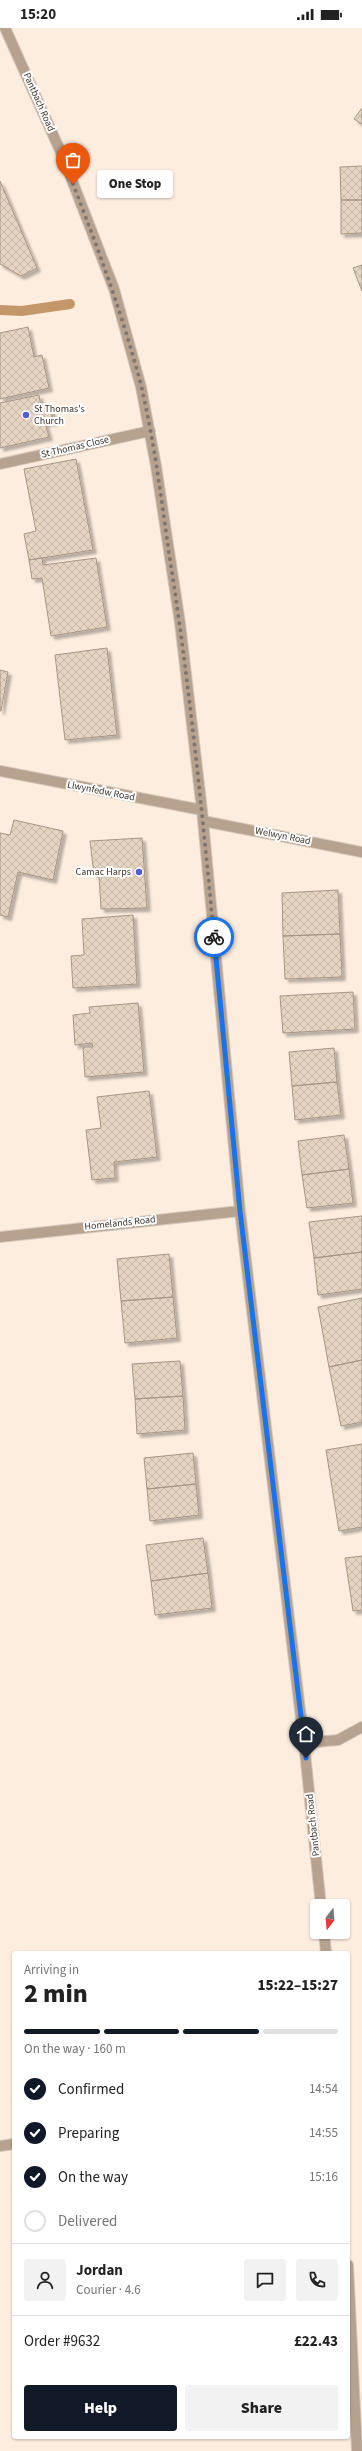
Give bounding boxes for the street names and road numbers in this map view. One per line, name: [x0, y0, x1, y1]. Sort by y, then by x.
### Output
street label: Pantbach Road: [20, 70, 58, 134]
street label: St Thomas Close: [40, 432, 110, 462]
street label: Llwynfedw Road: [66, 778, 136, 804]
street label: Welwyn Road: [254, 824, 312, 848]
street label: Homelands Road: [84, 1212, 156, 1234]
street label: Pantbach Road: [303, 1793, 323, 1857]

